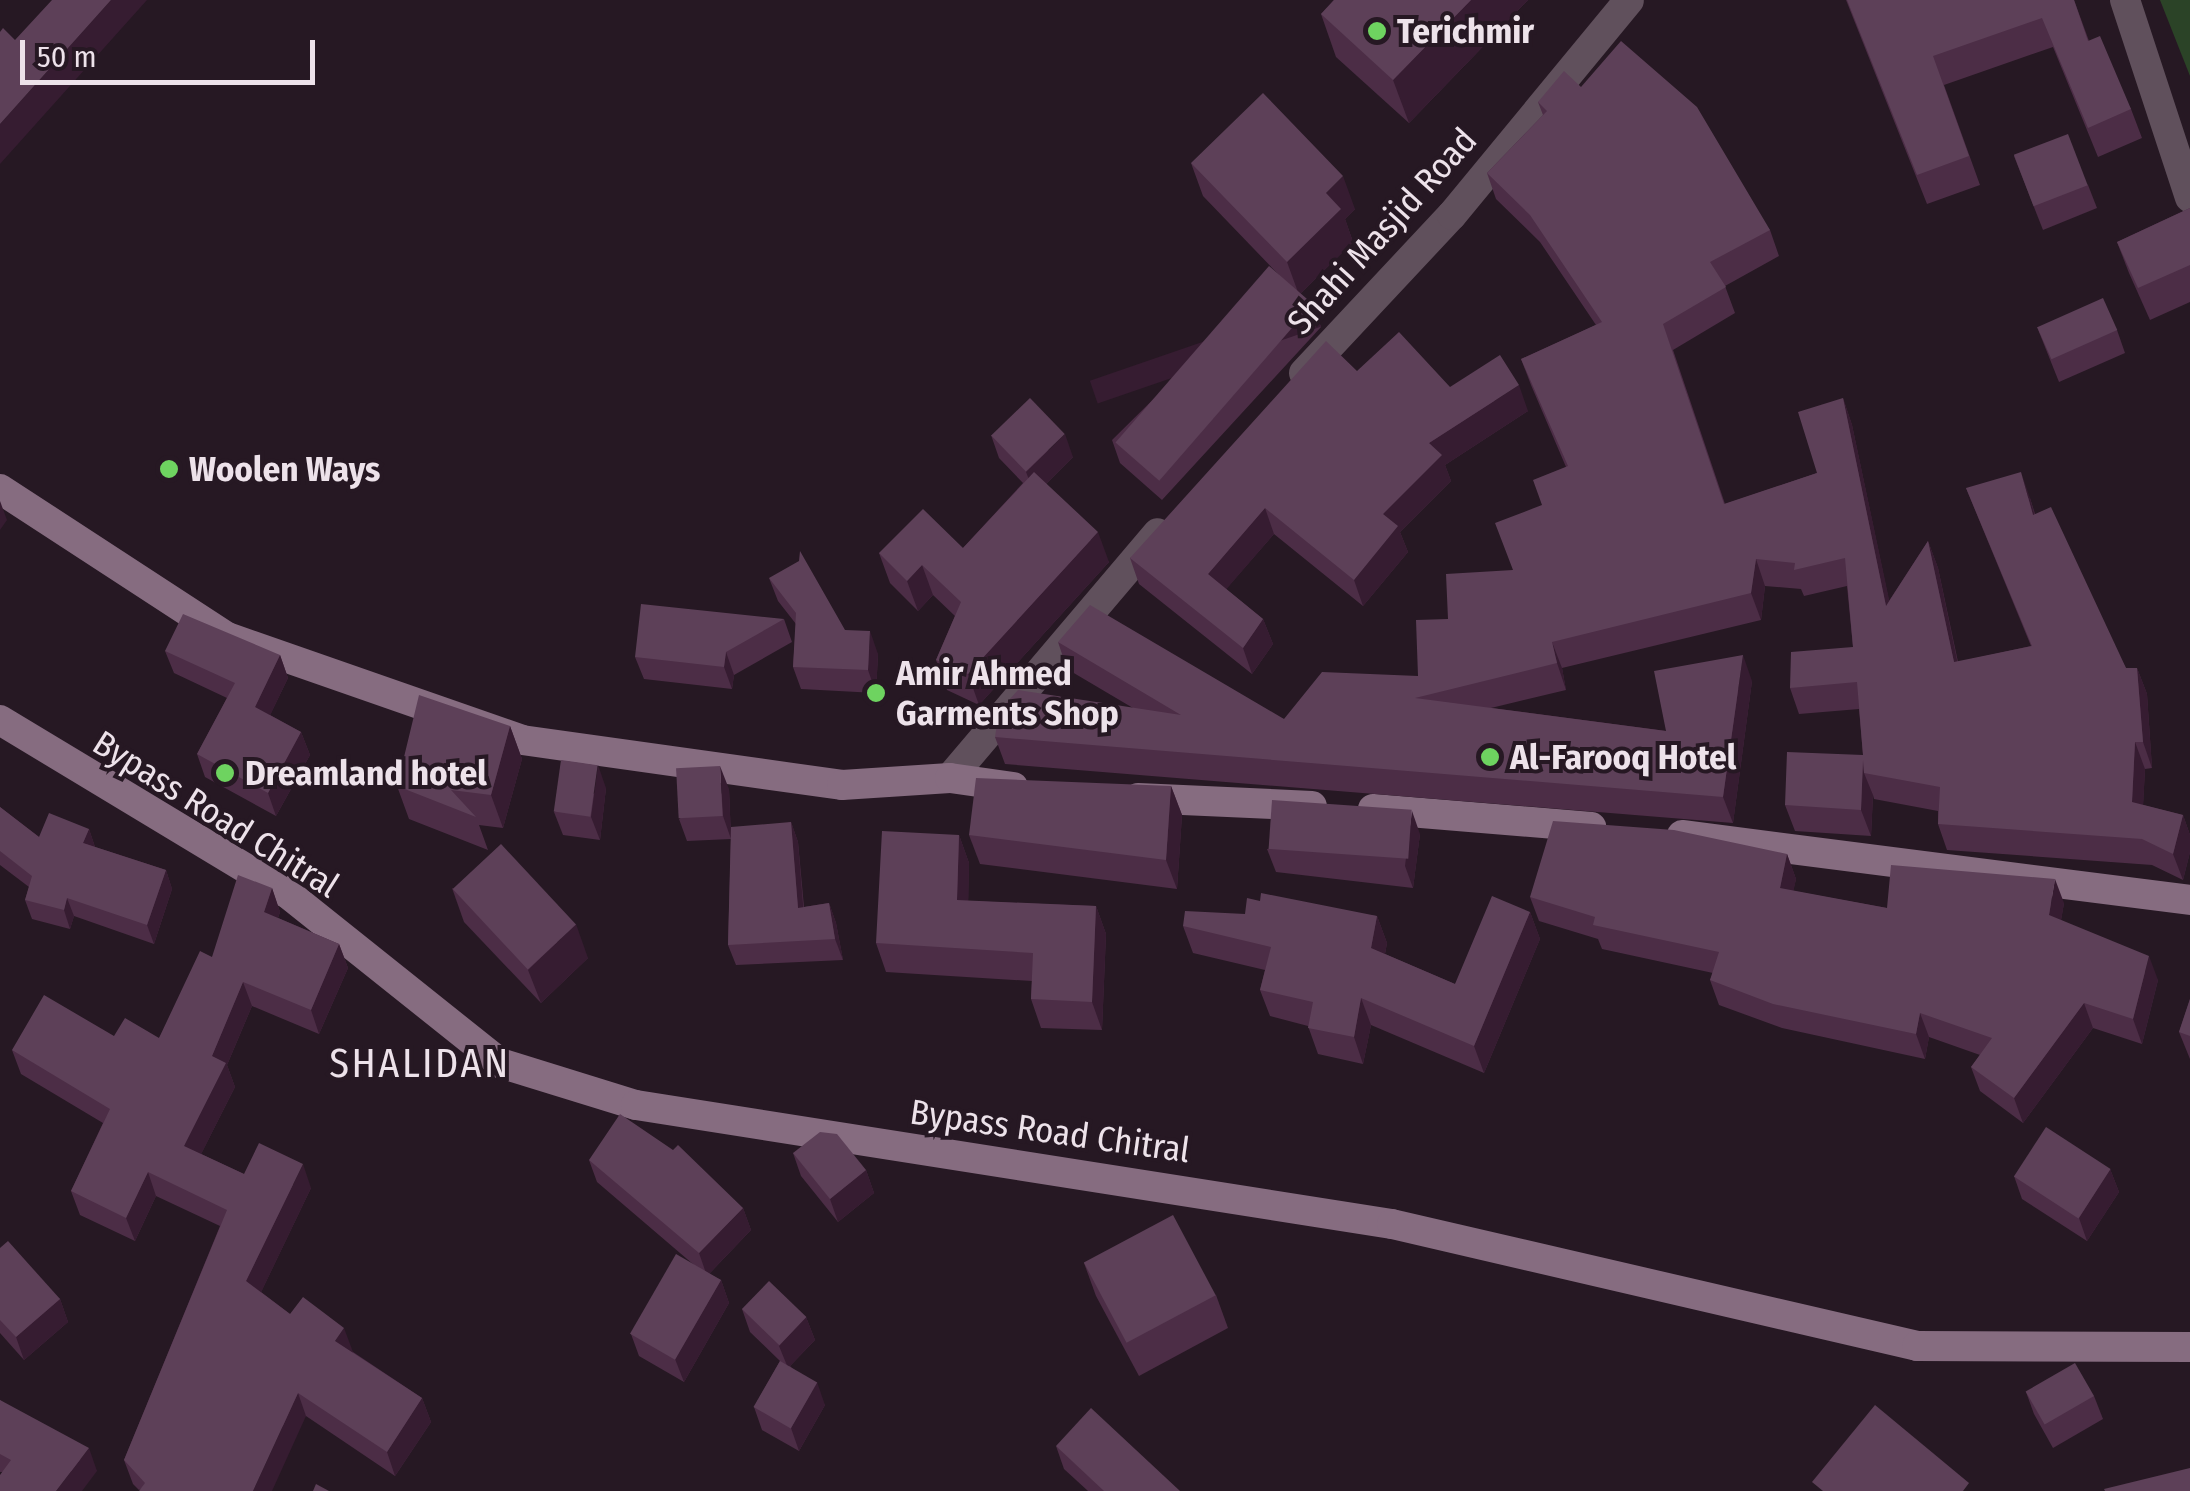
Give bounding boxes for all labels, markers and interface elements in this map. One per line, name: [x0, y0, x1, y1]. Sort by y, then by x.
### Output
place label: Terichmir: [1397, 10, 1534, 52]
scale bar: [25, 20, 320, 82]
marker: Terichmir: [1366, 20, 1388, 42]
text: 50 m: [37, 39, 97, 75]
street label: Shahi Masjid Road: [1279, 119, 1485, 343]
place label: Woolen Ways: [189, 448, 380, 490]
marker: Woolen Ways: [158, 458, 180, 480]
place label: Amir Ahmed Garments Shop: [896, 652, 1119, 734]
marker: Amir Ahmed Garments Shop: [865, 682, 887, 704]
street label: Bypass Road Chitral: [85, 722, 347, 906]
place label: Al-Farooq Hotel: [1510, 736, 1736, 778]
marker: Al-Farooq Hotel: [1479, 746, 1501, 768]
place label: Dreamland hotel: [245, 752, 487, 794]
marker: Dreamland hotel: [214, 762, 236, 784]
district label: SHALIDAN: [329, 1040, 511, 1088]
street label: Bypass Road Chitral: [908, 1091, 1192, 1171]

